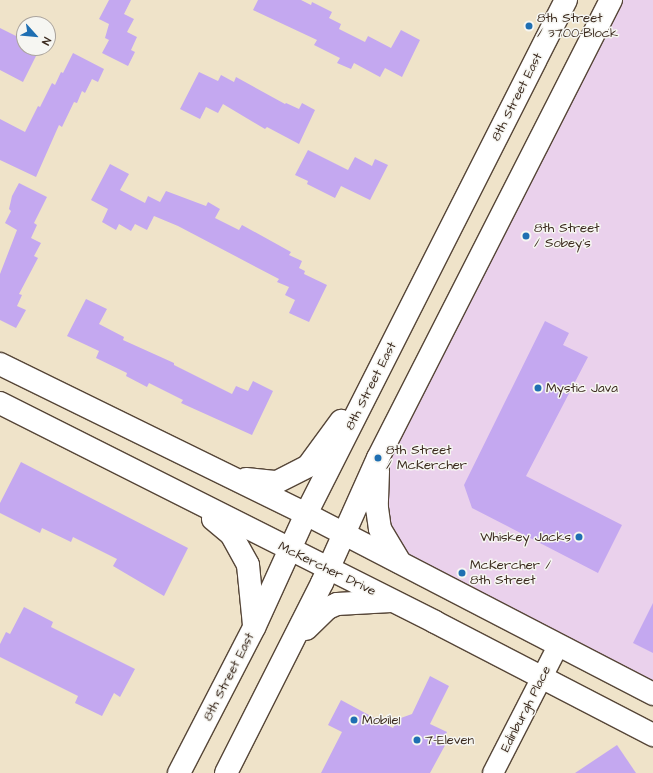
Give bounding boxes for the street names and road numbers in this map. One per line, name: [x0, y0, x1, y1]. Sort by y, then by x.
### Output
street label: 8th Street East: [488, 50, 546, 144]
street label: 8th Street East: [342, 339, 400, 433]
street label: McKercher Drive: [276, 539, 378, 599]
street label: 8th Street East: [200, 630, 258, 724]
street label: Edinburgh Place: [498, 663, 554, 755]

